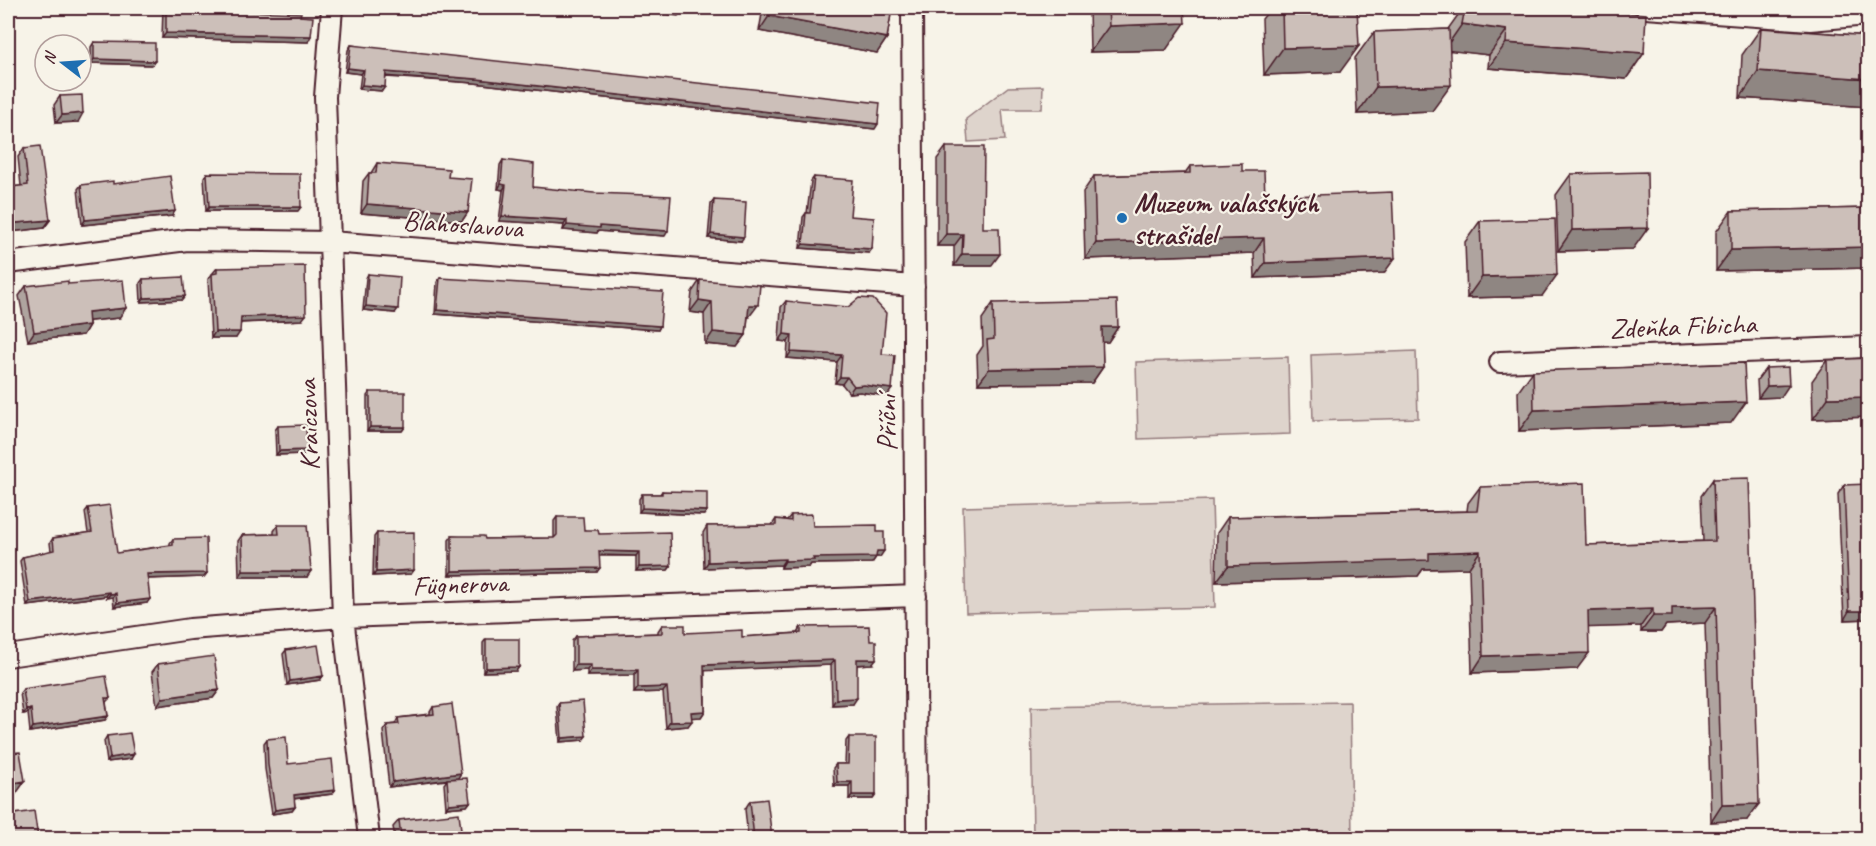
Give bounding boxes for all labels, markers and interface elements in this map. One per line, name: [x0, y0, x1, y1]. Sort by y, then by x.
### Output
north arrow: [33, 33, 93, 93]
text: N: [39, 48, 62, 67]
place label: Muzeum valašských strašidel: [1134, 185, 1320, 252]
street label: Blahoslavova: [402, 202, 526, 246]
marker: Muzeum valašských strašidel: [1115, 211, 1129, 225]
street label: Zdeňka Fibicha: [1609, 306, 1759, 346]
street label: Kraiczova: [289, 377, 327, 471]
street label: Příční: [869, 389, 904, 451]
street label: Fügnerova: [412, 565, 511, 603]

